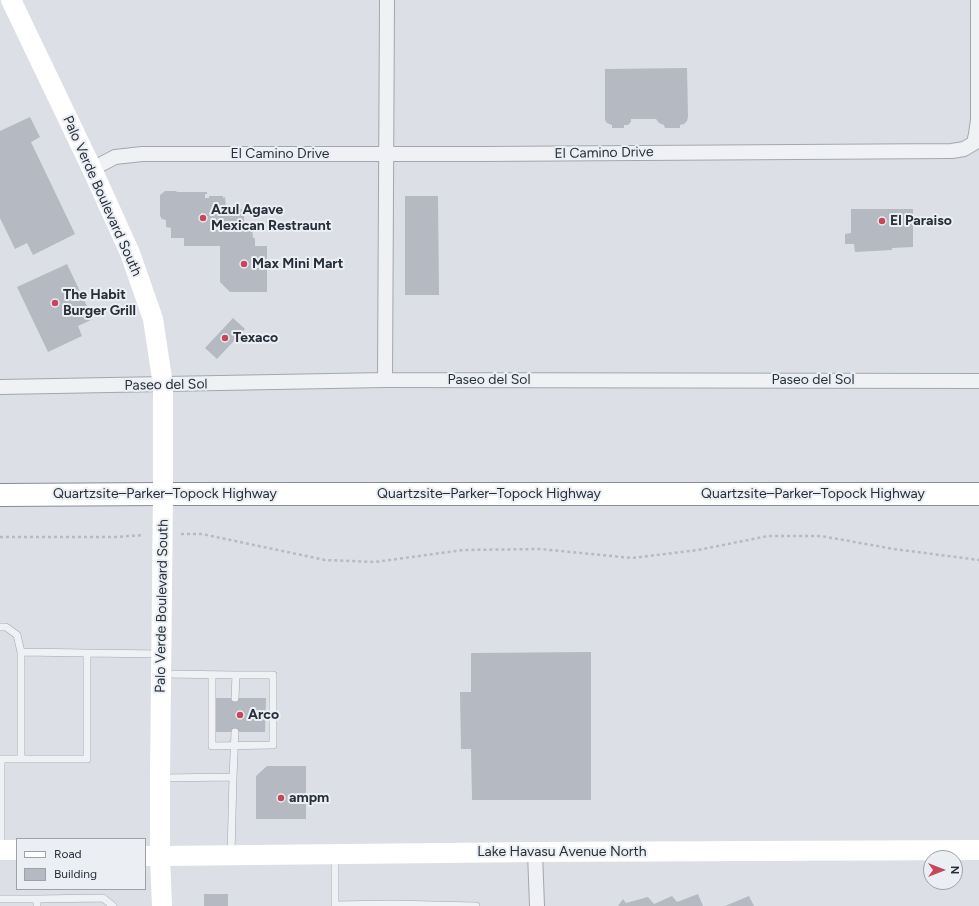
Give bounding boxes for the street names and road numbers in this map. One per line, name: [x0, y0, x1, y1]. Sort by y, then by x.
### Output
street label: Palo Verde Boulevard South: [59, 113, 145, 279]
street label: El Camino Drive: [554, 144, 654, 162]
street label: El Camino Drive: [231, 146, 329, 162]
street label: Paseo del Sol: [447, 372, 531, 388]
street label: Paseo del Sol: [771, 372, 855, 388]
street label: Paseo del Sol: [124, 376, 208, 394]
street label: Quartzsite–Parker–Topock Highway: [53, 486, 277, 502]
street label: Quartzsite–Parker–Topock Highway: [377, 486, 601, 502]
street label: Quartzsite–Parker–Topock Highway: [701, 486, 925, 502]
street label: Palo Verde Boulevard South: [152, 519, 172, 693]
street label: Lake Havasu Avenue North: [477, 844, 647, 860]

